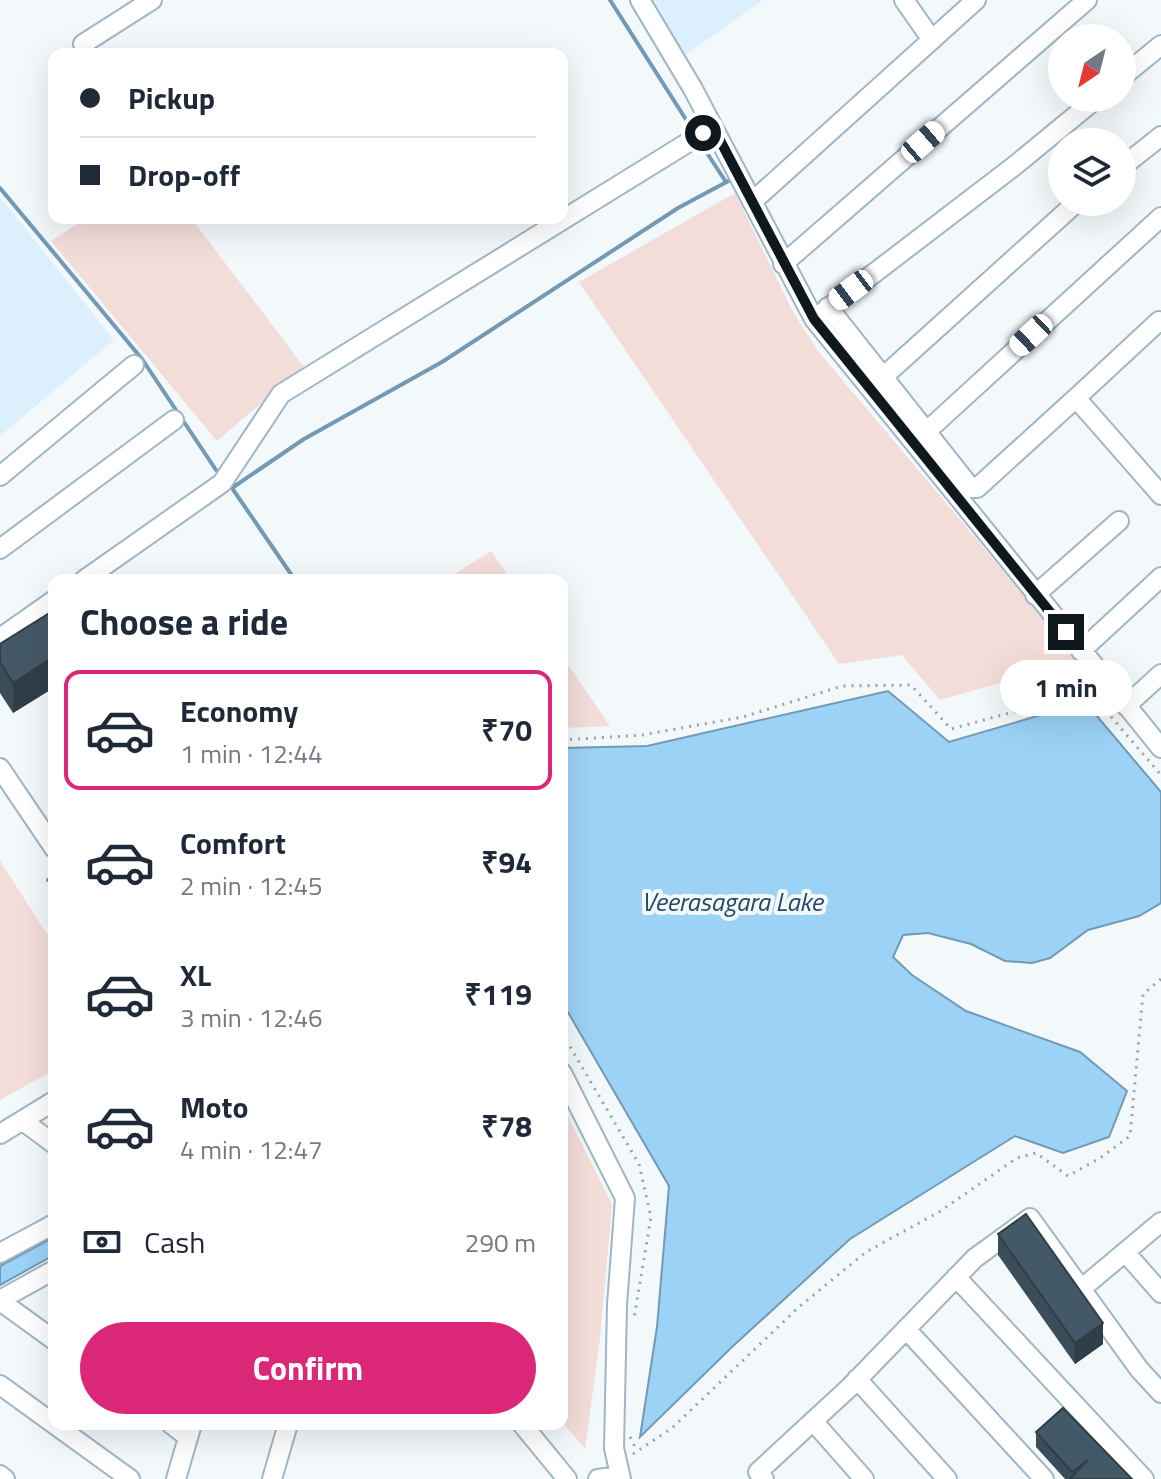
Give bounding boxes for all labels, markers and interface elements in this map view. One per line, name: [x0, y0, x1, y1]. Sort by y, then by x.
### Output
north arrow: [1048, 24, 1136, 112]
map controls: [1048, 24, 1136, 216]
text: Pickup: [128, 75, 215, 121]
route start: [685, 115, 721, 151]
car: [897, 117, 949, 167]
button: layers: [1048, 128, 1136, 216]
text: Drop-off: [128, 152, 240, 198]
car: [825, 266, 877, 314]
car: [1005, 310, 1057, 360]
text: Choose a ride: [80, 594, 288, 649]
route end: [1048, 614, 1084, 650]
callout: 1 min: [1000, 660, 1132, 716]
text: 1 min: [1034, 668, 1098, 707]
text: Economy: [180, 688, 298, 734]
icon: car: [84, 694, 156, 766]
text: ₹70: [481, 707, 532, 753]
text: 1 min · 12:44: [180, 734, 323, 773]
text: Comfort: [180, 820, 286, 866]
icon: car: [84, 826, 156, 898]
text: ₹94: [481, 839, 532, 885]
text: 2 min · 12:45: [180, 866, 323, 905]
water label: Veerasagara Lake: [641, 882, 825, 921]
text: XL: [180, 952, 211, 998]
icon: car: [84, 958, 156, 1030]
text: ₹119: [464, 971, 532, 1017]
text: 3 min · 12:46: [180, 998, 323, 1037]
text: Moto: [180, 1084, 248, 1130]
icon: car: [84, 1090, 156, 1162]
text: ₹78: [481, 1103, 532, 1149]
text: 4 min · 12:47: [180, 1130, 323, 1169]
text: Cash: [144, 1219, 205, 1265]
icon: cash: [80, 1220, 124, 1264]
text: 290 m: [465, 1223, 536, 1262]
button: Confirm: [80, 1322, 536, 1414]

